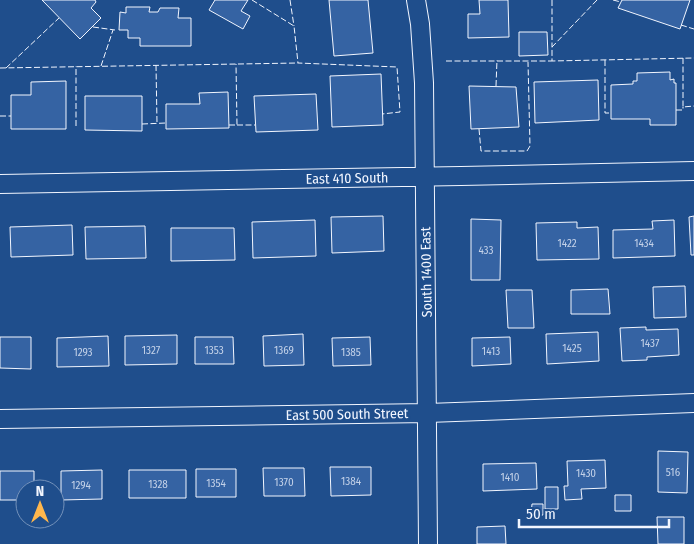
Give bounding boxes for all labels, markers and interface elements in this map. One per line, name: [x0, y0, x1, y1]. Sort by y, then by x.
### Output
street label: East 410 South: [306, 169, 388, 188]
street label: South 1400 East: [417, 226, 436, 317]
house number: 1422: [557, 237, 577, 250]
house number: 1434: [634, 237, 655, 250]
house number: 433: [478, 244, 494, 257]
house number: 1437: [641, 337, 660, 350]
house number: 1425: [562, 342, 582, 355]
house number: 1327: [142, 344, 161, 357]
house number: 1353: [204, 344, 224, 357]
house number: 1369: [274, 344, 294, 357]
house number: 1413: [482, 345, 500, 358]
house number: 1293: [73, 346, 93, 359]
house number: 1385: [341, 346, 361, 359]
street label: East 500 South Street: [286, 405, 409, 424]
house number: 516: [666, 466, 681, 479]
house number: 1430: [576, 467, 596, 480]
house number: 1410: [500, 471, 520, 484]
house number: 1384: [341, 475, 362, 488]
house number: 1370: [274, 476, 294, 489]
house number: 1354: [206, 477, 226, 490]
house number: 1328: [148, 478, 168, 491]
north arrow: [15, 479, 65, 529]
house number: 1294: [71, 479, 91, 492]
text: N: [36, 483, 44, 500]
scale bar: [519, 496, 669, 528]
text: 50 m: [526, 505, 556, 523]

